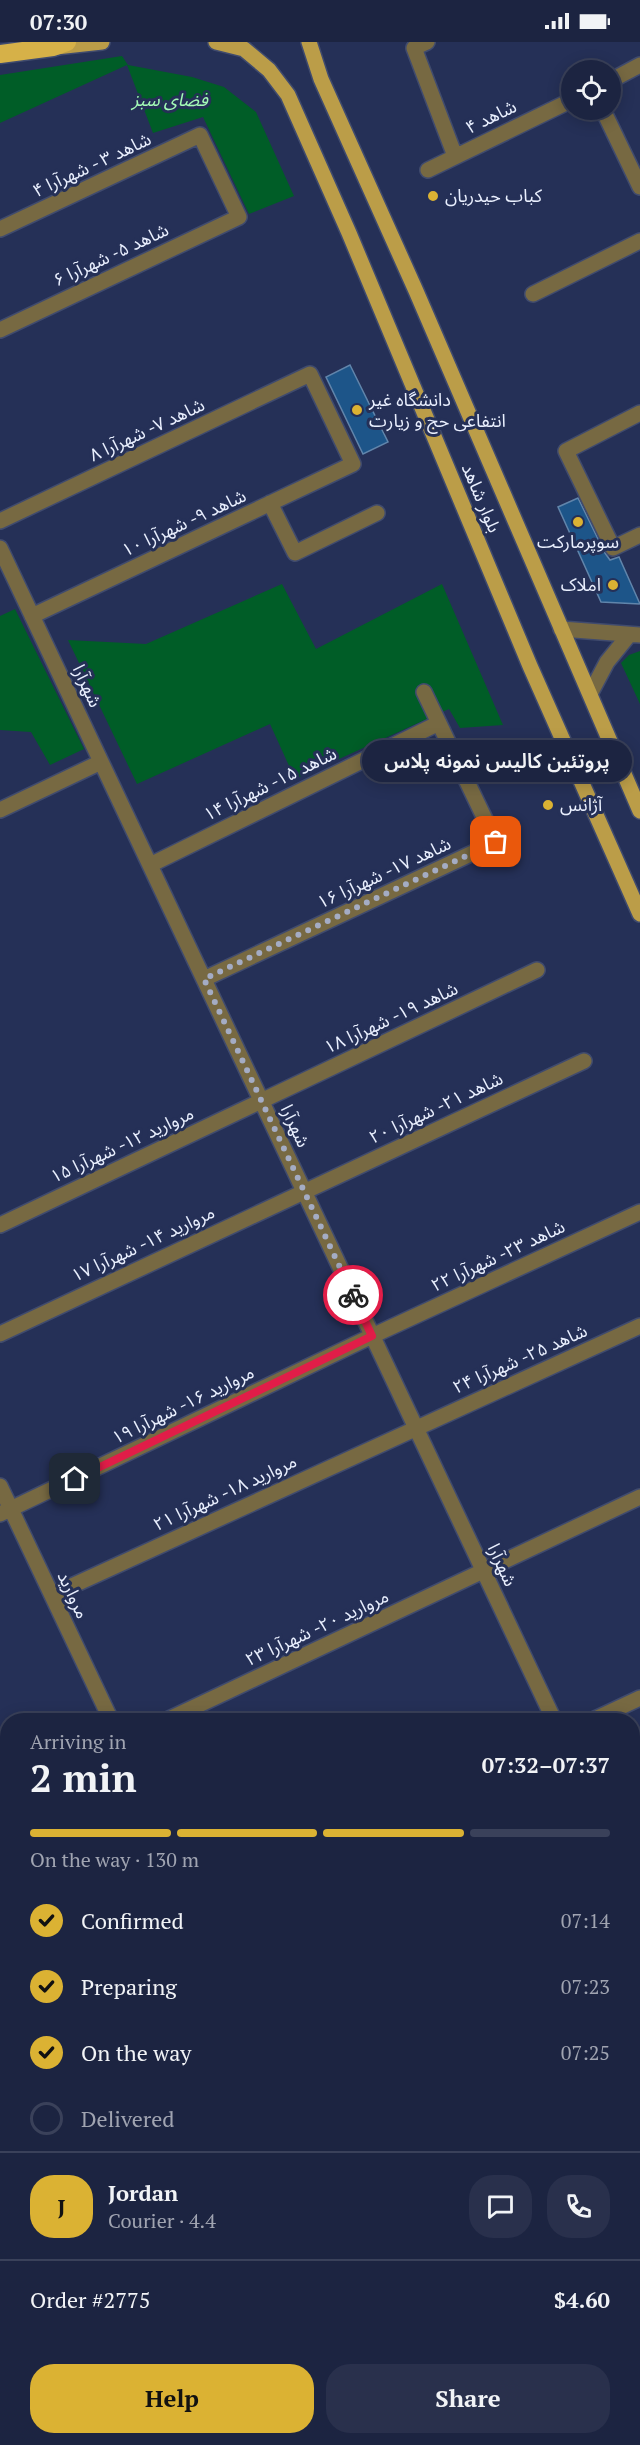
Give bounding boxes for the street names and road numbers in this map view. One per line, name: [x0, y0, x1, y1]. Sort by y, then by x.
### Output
street label: شاهد ۴: [461, 93, 520, 139]
street label: شاهد ۳ - شهرآرا ۴: [28, 126, 155, 202]
street label: شاهد ۵- شهرآرا ۶: [49, 217, 172, 291]
street label: شاهد ۷- شهرآرا ۸: [85, 392, 208, 466]
street label: بلوار شاهد: [457, 459, 507, 536]
street label: شاهد ۹- شهرآرا ۱۰: [117, 483, 250, 561]
street label: شهرآرا: [68, 660, 108, 711]
street label: شاهد ۱۵- شهرآرا ۱۴: [199, 741, 340, 826]
street label: شاهد ۱۷- شهرآرا ۱۶: [313, 831, 454, 914]
street label: شاهد ۱۹- شهرآرا ۱۸: [320, 976, 461, 1059]
street label: شاهد ۲۱- شهرآرا ۲۰: [365, 1066, 506, 1149]
street label: مروارید ۱۲- شهرآرا ۱۵: [46, 1100, 197, 1188]
street label: شهرآرا: [276, 1100, 316, 1151]
street label: مروارید ۱۴- شهرآرا ۱۷: [67, 1199, 218, 1287]
street label: شاهد ۲۳- شهرآرا ۲۲: [427, 1214, 568, 1297]
street label: شاهد ۲۵- شهرآرا ۲۴: [448, 1318, 591, 1399]
street label: مروارید ۱۶- شهرآرا ۱۹: [107, 1359, 258, 1449]
street label: مروارید ۱۸- شهرآرا ۲۱: [149, 1448, 300, 1536]
street label: شهرآرا: [483, 1539, 523, 1590]
street label: مروارید: [52, 1567, 95, 1622]
street label: مروارید ۲۰- شهرآرا ۲۳: [241, 1583, 392, 1671]

